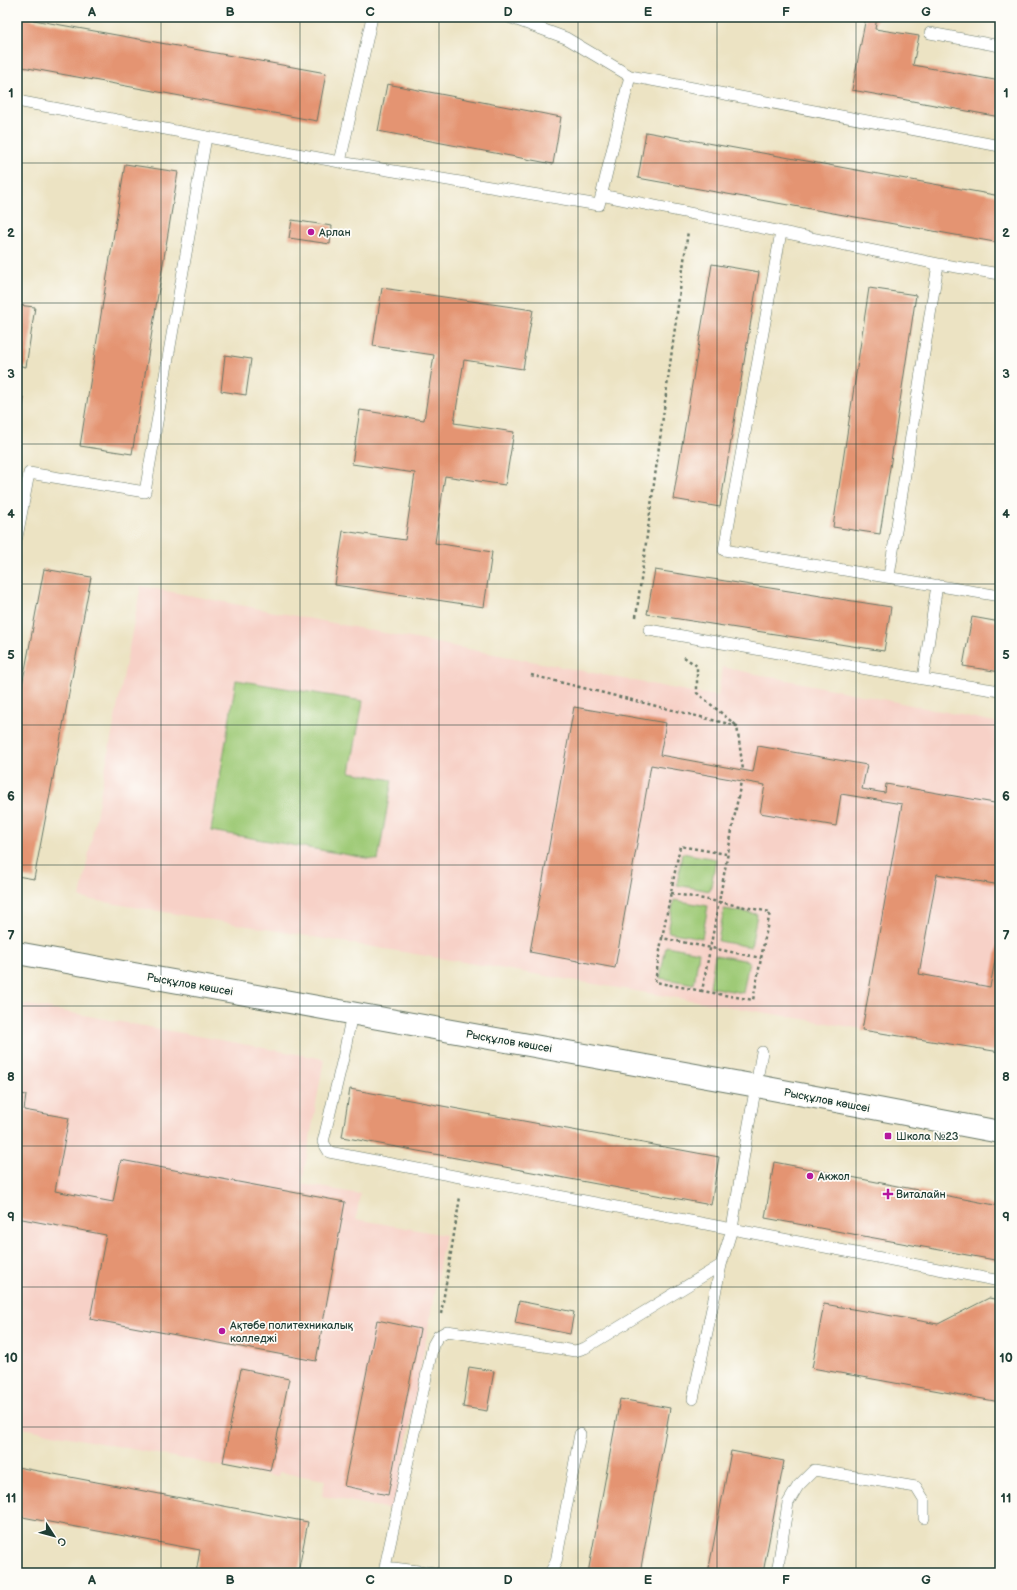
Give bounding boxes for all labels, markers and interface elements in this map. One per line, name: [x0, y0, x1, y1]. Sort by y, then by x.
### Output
text: A: [87, 4, 96, 20]
text: B: [225, 4, 235, 20]
text: C: [365, 4, 375, 20]
text: D: [503, 4, 513, 20]
text: E: [644, 4, 653, 20]
text: F: [782, 4, 790, 20]
text: G: [921, 4, 931, 20]
text: 1: [8, 85, 14, 101]
text: 1: [1003, 85, 1009, 101]
text: 2: [7, 225, 15, 241]
text: 2: [1002, 225, 1010, 241]
place label: Арлан: [318, 226, 351, 239]
marker: Арлан: [306, 227, 316, 237]
text: 3: [7, 366, 15, 382]
text: 3: [1002, 366, 1010, 382]
text: 4: [7, 506, 15, 522]
text: 4: [1002, 506, 1010, 522]
text: 5: [7, 647, 15, 663]
text: 5: [1002, 647, 1010, 663]
text: 6: [7, 788, 15, 804]
text: 6: [1002, 788, 1010, 804]
text: 7: [7, 928, 15, 944]
text: 7: [1002, 928, 1010, 944]
street label: Рысқұлов көшсеі: [146, 970, 234, 999]
street label: Рысқұлов көшсеі: [465, 1027, 553, 1056]
text: 8: [7, 1069, 15, 1085]
text: 8: [1002, 1069, 1010, 1085]
street label: Рысқұлов көшсеі: [783, 1086, 871, 1115]
place label: Школа №23: [896, 1130, 959, 1143]
marker: Школа №23: [883, 1131, 893, 1141]
place label: Акжол: [817, 1170, 850, 1183]
marker: Акжол: [805, 1171, 815, 1181]
place label: Виталайн: [896, 1188, 946, 1201]
marker: Виталайн: [883, 1189, 893, 1199]
text: 9: [7, 1209, 15, 1225]
text: 9: [1002, 1209, 1010, 1225]
place label: Ақтөбе политехникалық колледжі: [229, 1319, 354, 1345]
marker: Ақтөбе политехникалық колледжі: [217, 1326, 227, 1336]
text: 10: [4, 1350, 18, 1366]
text: 10: [999, 1350, 1013, 1366]
text: 11: [6, 1490, 16, 1506]
text: 11: [1001, 1490, 1011, 1506]
north arrow: [34, 1516, 74, 1556]
text: С: [54, 1535, 69, 1549]
text: A: [87, 1572, 96, 1588]
text: B: [225, 1572, 235, 1588]
text: C: [365, 1572, 375, 1588]
text: D: [503, 1572, 513, 1588]
text: E: [644, 1572, 653, 1588]
text: F: [782, 1572, 790, 1588]
text: G: [921, 1572, 931, 1588]

